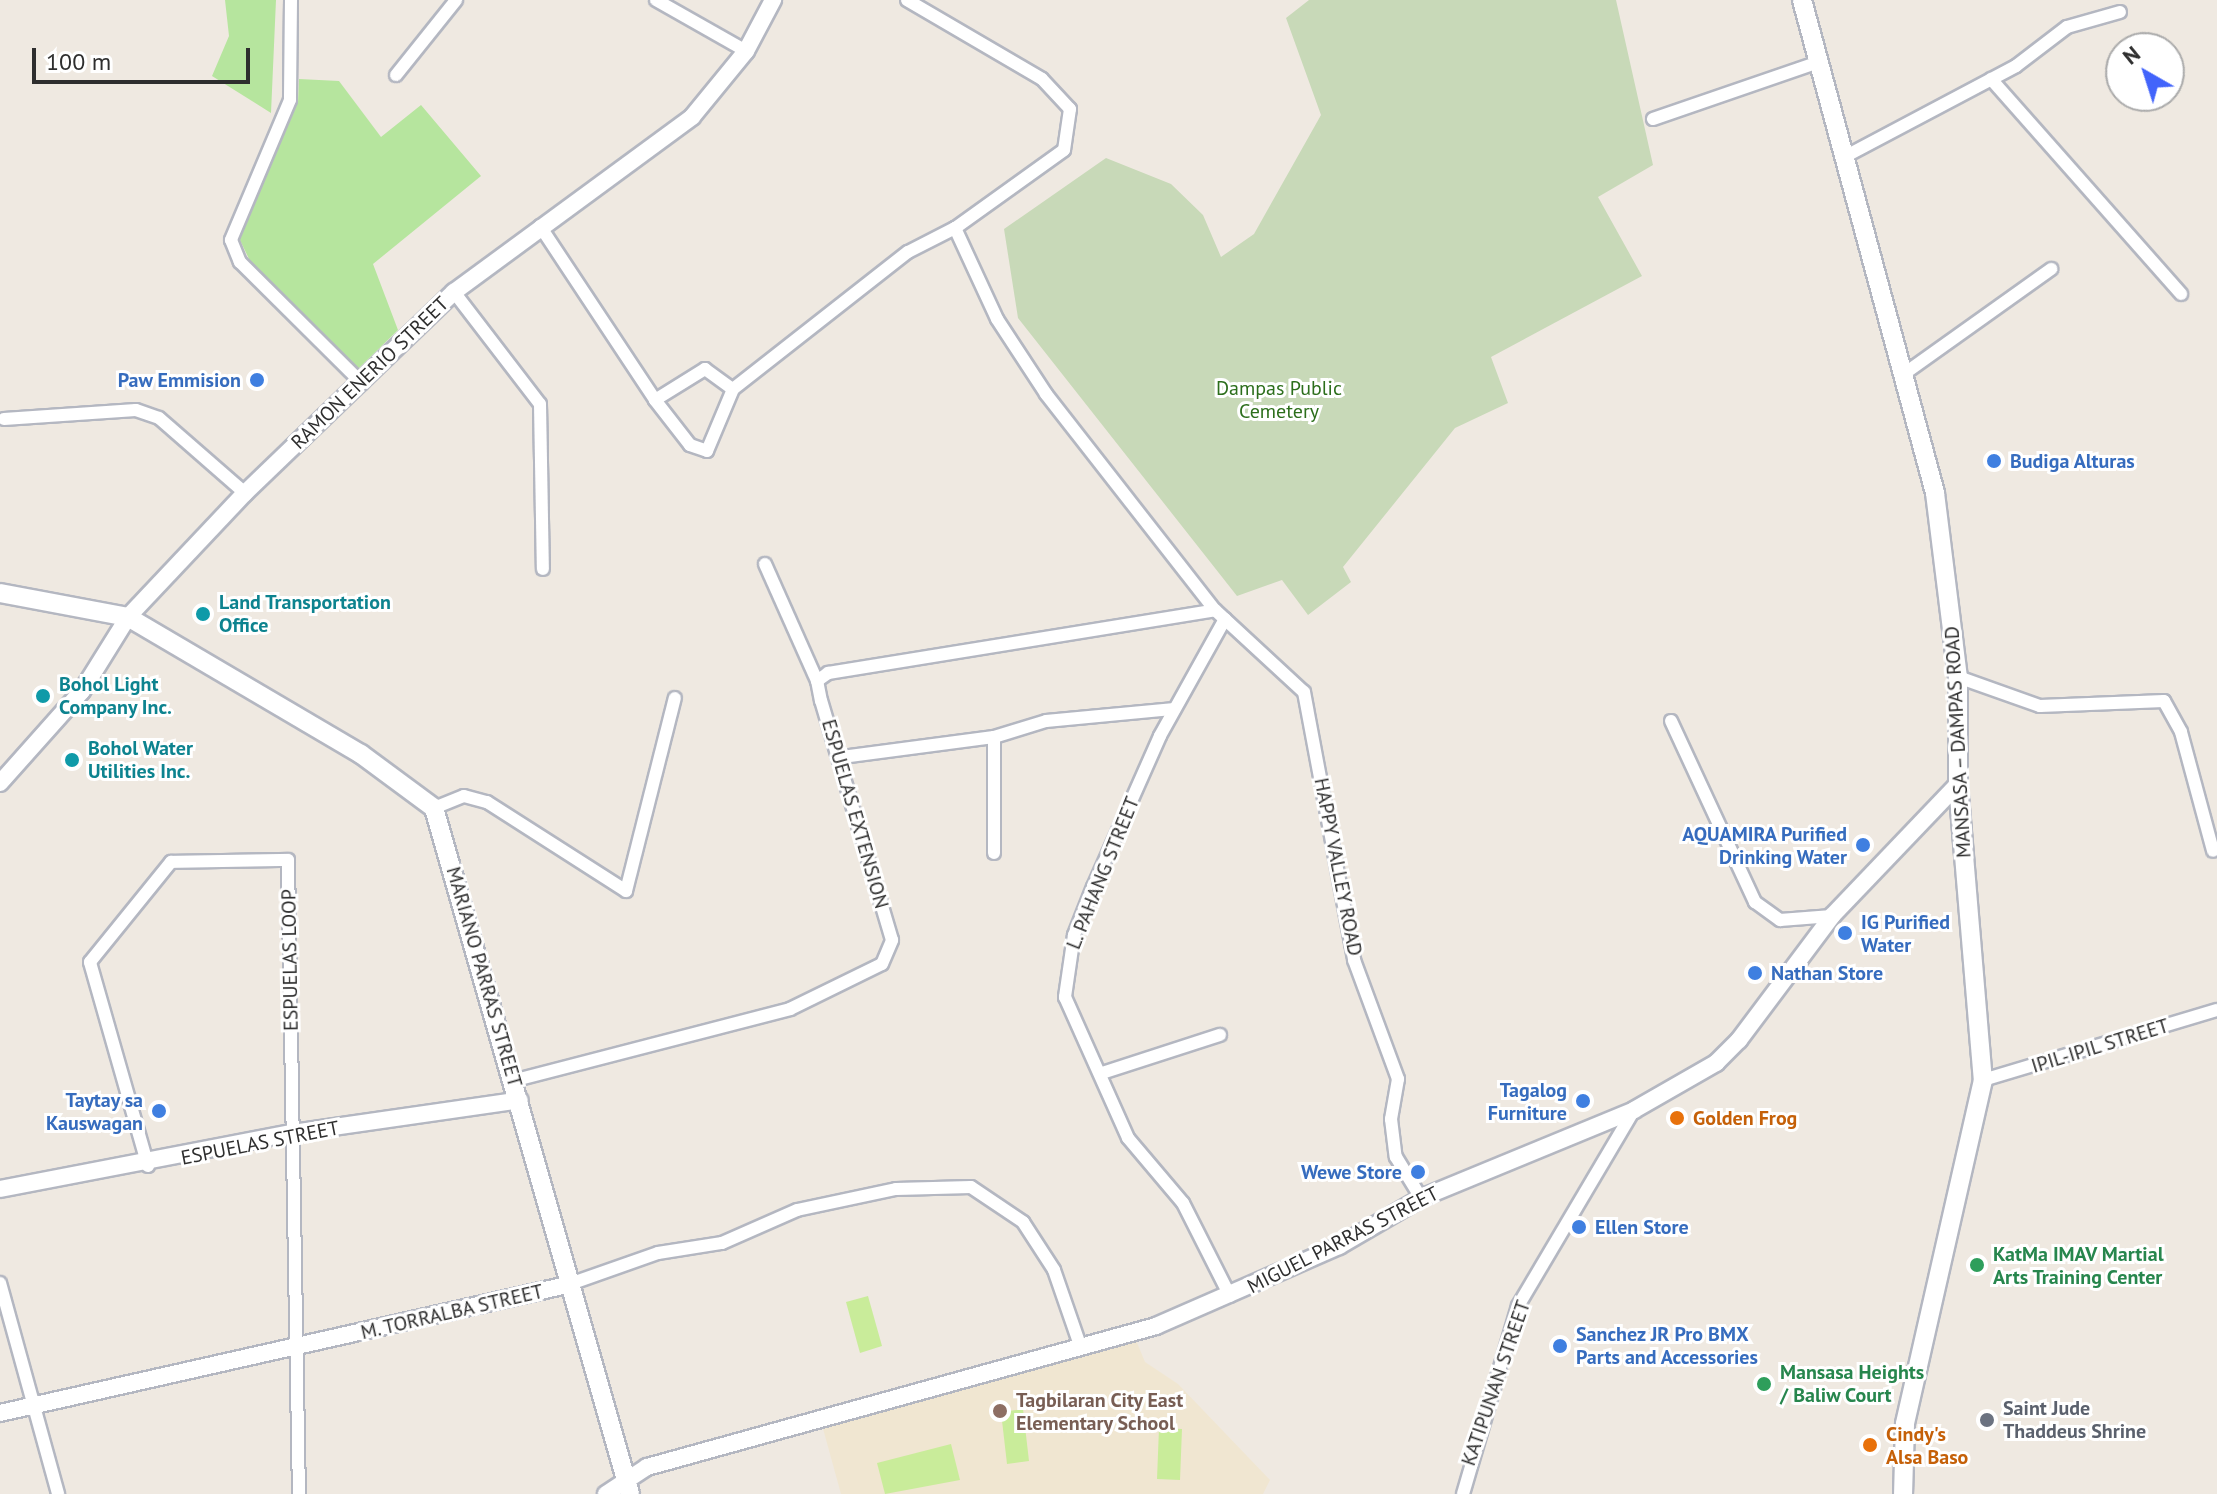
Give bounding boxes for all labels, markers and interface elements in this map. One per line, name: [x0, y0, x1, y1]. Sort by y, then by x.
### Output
scale bar: [36, 32, 254, 82]
north arrow: [2105, 32, 2185, 112]
text: N: [2117, 39, 2146, 70]
text: 100 m: [46, 46, 111, 77]
street label: RAMON ENERIO STREET: [286, 292, 454, 454]
place label: Paw Emmision: [117, 368, 241, 392]
marker: Paw Emmision: [248, 371, 266, 389]
park label: Dampas Public Cemetery: [1216, 376, 1342, 423]
place label: Budiga Alturas: [2010, 449, 2136, 473]
marker: Budiga Alturas: [1985, 452, 2003, 470]
place label: Land Transportation Office: [219, 590, 392, 637]
marker: Land Transportation Office: [194, 605, 212, 623]
street label: MANSASA – DAMPAS ROAD: [1940, 623, 1976, 861]
place label: Bohol Light Company Inc.: [59, 672, 173, 719]
marker: Bohol Light Company Inc.: [34, 687, 52, 705]
street label: ESPUELAS EXTENSION: [816, 717, 894, 911]
place label: Bohol Water Utilities Inc.: [88, 736, 193, 783]
marker: Bohol Water Utilities Inc.: [63, 751, 81, 769]
street label: HAPPY VALLEY ROAD: [1309, 775, 1367, 959]
street label: L. PAHANG STREET: [1061, 793, 1145, 953]
place label: AQUAMIRA Purified Drinking Water: [1681, 822, 1847, 869]
marker: AQUAMIRA Purified Drinking Water: [1854, 836, 1872, 854]
street label: MARIANO PARRAS STREET: [441, 864, 527, 1090]
street label: ESPUELAS LOOP: [277, 889, 303, 1031]
place label: IG Purified Water: [1861, 910, 1950, 957]
marker: IG Purified Water: [1836, 924, 1854, 942]
place label: Nathan Store: [1771, 961, 1883, 985]
marker: Nathan Store: [1746, 964, 1764, 982]
street label: IPIL-IPIL STREET: [2028, 1014, 2172, 1078]
place label: Tagalog Furniture: [1488, 1078, 1567, 1125]
place label: Taytay sa Kauswagan: [46, 1088, 143, 1135]
marker: Tagalog Furniture: [1574, 1092, 1592, 1110]
marker: Taytay sa Kauswagan: [150, 1102, 168, 1120]
place label: Golden Frog: [1693, 1106, 1797, 1130]
marker: Golden Frog: [1668, 1109, 1686, 1127]
street label: ESPUELAS STREET: [179, 1116, 341, 1170]
place label: Wewe Store: [1301, 1160, 1402, 1184]
marker: Wewe Store: [1409, 1163, 1427, 1181]
street label: MIGUEL PARRAS STREET: [1243, 1181, 1443, 1299]
place label: Ellen Store: [1595, 1215, 1689, 1239]
marker: Ellen Store: [1570, 1218, 1588, 1236]
place label: KatMa IMAV Martial Arts Training Center: [1993, 1242, 2164, 1289]
marker: KatMa IMAV Martial Arts Training Center: [1968, 1256, 1986, 1274]
street label: M. TORRALBA STREET: [357, 1279, 547, 1345]
street label: KATIPUNAN STREET: [1456, 1297, 1536, 1469]
place label: Sanchez JR Pro BMX Parts and Accessories: [1576, 1322, 1759, 1369]
marker: Sanchez JR Pro BMX Parts and Accessories: [1551, 1337, 1569, 1355]
place label: Mansasa Heights / Baliw Court: [1780, 1360, 1924, 1407]
marker: Mansasa Heights / Baliw Court: [1755, 1375, 1773, 1393]
place label: Tagbilaran City East Elementary School: [1016, 1388, 1184, 1435]
place label: Saint Jude Thaddeus Shrine: [2003, 1396, 2146, 1443]
marker: Tagbilaran City East Elementary School: [991, 1402, 1009, 1420]
marker: Saint Jude Thaddeus Shrine: [1978, 1411, 1996, 1429]
place label: Cindy's Alsa Baso: [1886, 1422, 1968, 1469]
marker: Cindy's Alsa Baso: [1861, 1436, 1879, 1454]

